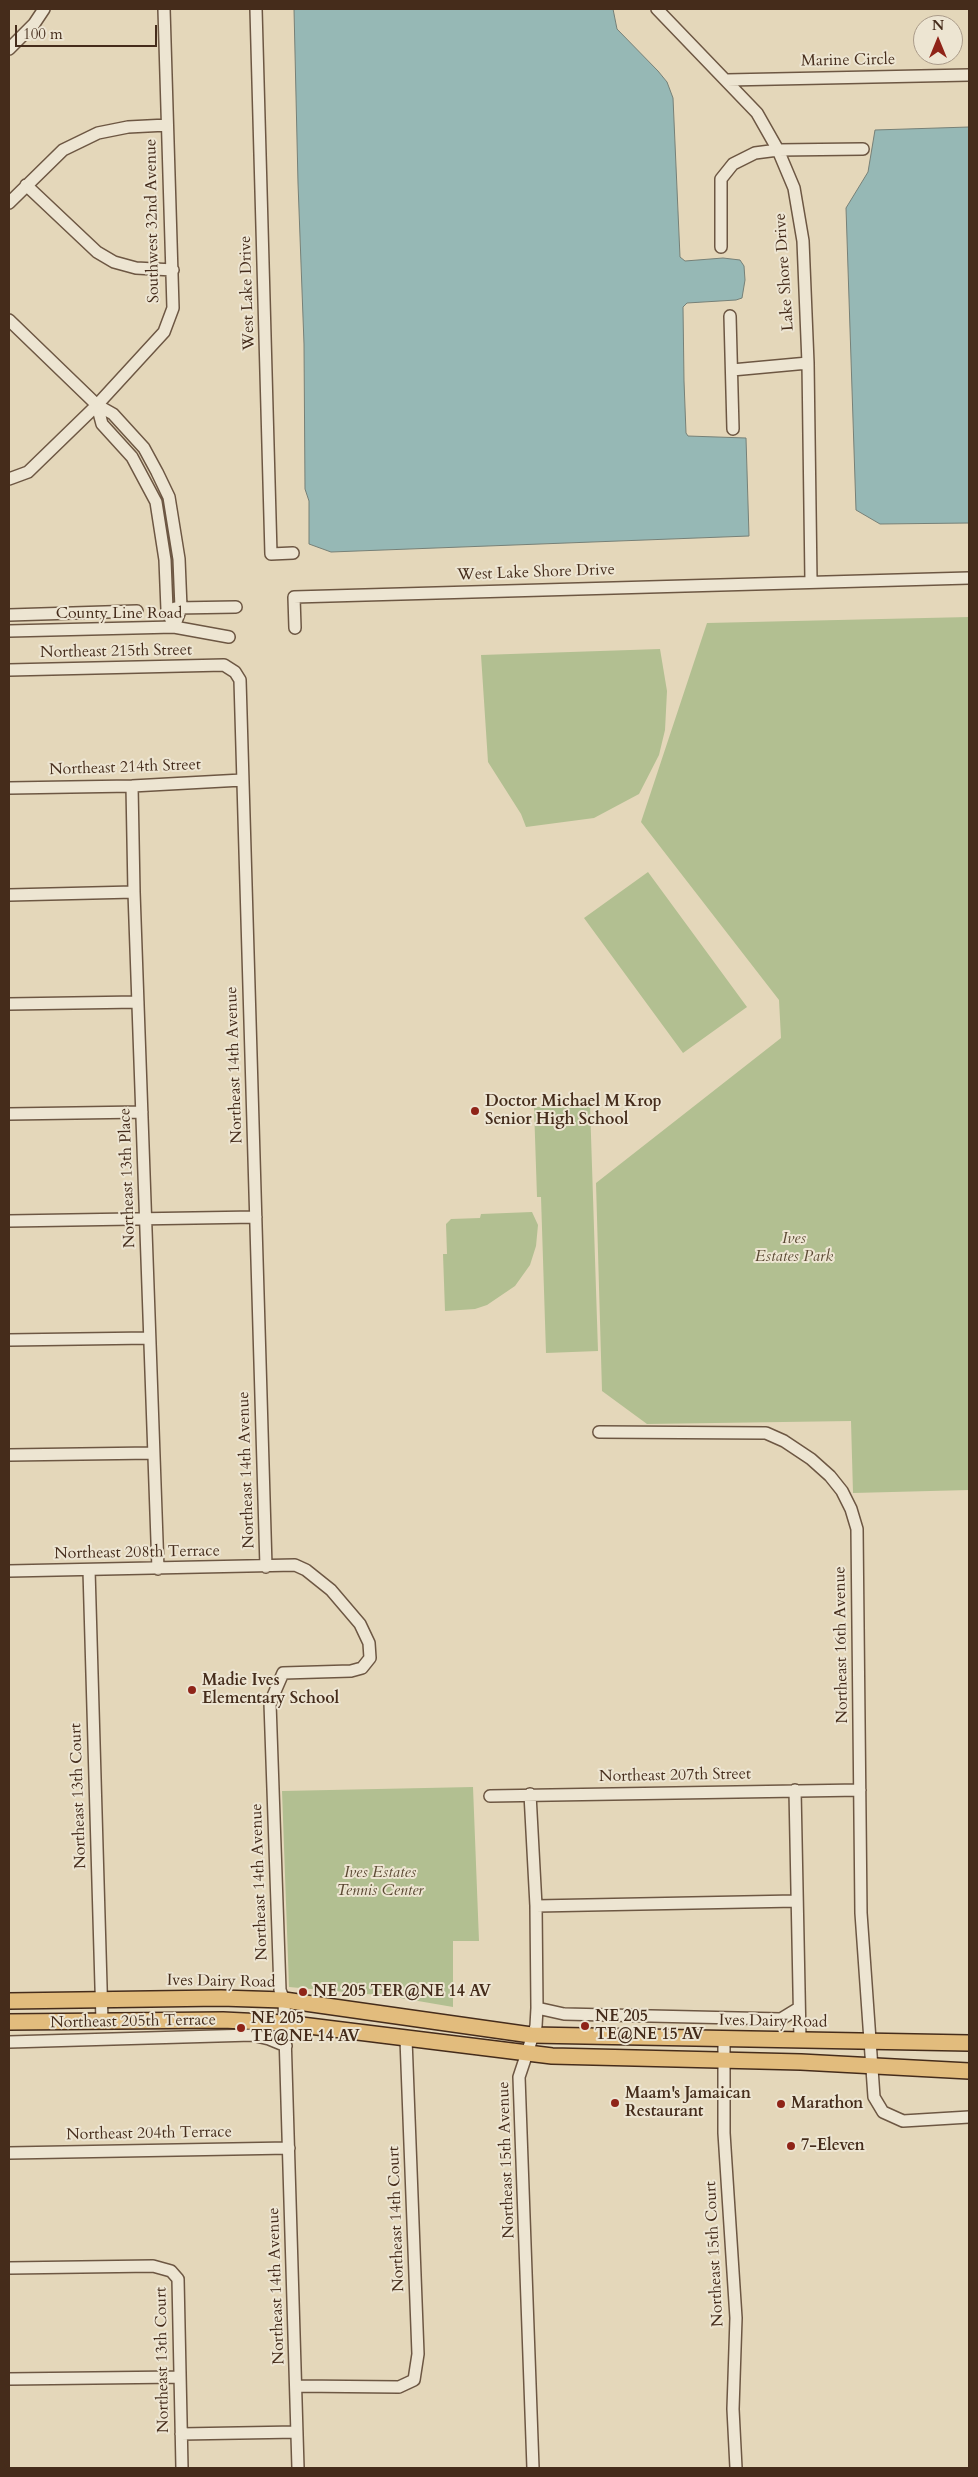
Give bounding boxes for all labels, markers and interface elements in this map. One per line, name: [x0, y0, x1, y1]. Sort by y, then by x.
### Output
scale bar: [18, 15, 160, 47]
north arrow: [913, 15, 963, 65]
text: N: [932, 16, 944, 35]
text: 100 m: [23, 24, 63, 44]
street label: Marine Circle: [801, 51, 895, 71]
street label: Southwest 32nd Avenue: [142, 139, 164, 303]
street label: Lake Shore Drive: [771, 212, 799, 332]
street label: West Lake Drive: [236, 235, 260, 351]
street label: West Lake Shore Drive: [457, 561, 615, 585]
street label: County Line Road: [56, 604, 182, 624]
street label: Northeast 215th Street: [40, 641, 192, 663]
street label: Northeast 214th Street: [49, 756, 201, 780]
street label: Northeast 14th Avenue: [223, 986, 247, 1144]
place label: Doctor Michael M Krop Senior High School: [485, 1092, 662, 1130]
marker: Doctor Michael M Krop Senior High School: [469, 1105, 481, 1117]
street label: Northeast 13th Place: [116, 1108, 140, 1248]
park label: Ives Estates Park: [755, 1229, 833, 1267]
street label: Northeast 14th Avenue: [235, 1391, 259, 1549]
street label: Northeast 208th Terrace: [54, 1542, 220, 1564]
street label: Northeast 16th Avenue: [831, 1566, 853, 1724]
place label: Madie Ives Elementary School: [202, 1671, 339, 1709]
marker: Madie Ives Elementary School: [186, 1684, 198, 1696]
street label: Northeast 13th Court: [67, 1723, 91, 1869]
street label: Northeast 207th Street: [599, 1765, 751, 1787]
street label: Northeast 14th Avenue: [248, 1803, 272, 1961]
park label: Ives Estates Tennis Center: [336, 1863, 424, 1901]
street label: Ives Dairy Road: [167, 1971, 275, 1993]
place label: NE 205 TER@NE 14 AV: [313, 1982, 491, 2002]
marker: NE 205 TER@NE 14 AV: [297, 1986, 309, 1998]
place label: NE 205 TE@NE 15 AV: [595, 2007, 704, 2045]
place label: NE 205 TE@NE 14 AV: [251, 2009, 360, 2047]
street label: Northeast 205th Terrace: [50, 2011, 216, 2033]
street label: Ives Dairy Road: [719, 2011, 827, 2033]
marker: NE 205 TE@NE 15 AV: [579, 2020, 591, 2032]
marker: NE 205 TE@NE 14 AV: [235, 2022, 247, 2034]
street label: Northeast 15th Avenue: [495, 2081, 519, 2239]
place label: Maam's Jamaican Restaurant: [625, 2084, 751, 2122]
place label: Marathon: [791, 2094, 863, 2114]
marker: Maam's Jamaican Restaurant: [609, 2097, 621, 2109]
marker: Marathon: [775, 2098, 787, 2110]
street label: Northeast 204th Terrace: [66, 2123, 232, 2145]
place label: 7-Eleven: [801, 2136, 865, 2156]
marker: 7-Eleven: [785, 2140, 797, 2152]
street label: Northeast 14th Court: [385, 2146, 409, 2292]
street label: Northeast 15th Court: [702, 2181, 728, 2327]
street label: Northeast 14th Avenue: [265, 2207, 289, 2365]
street label: Northeast 13th Court: [152, 2287, 174, 2433]

